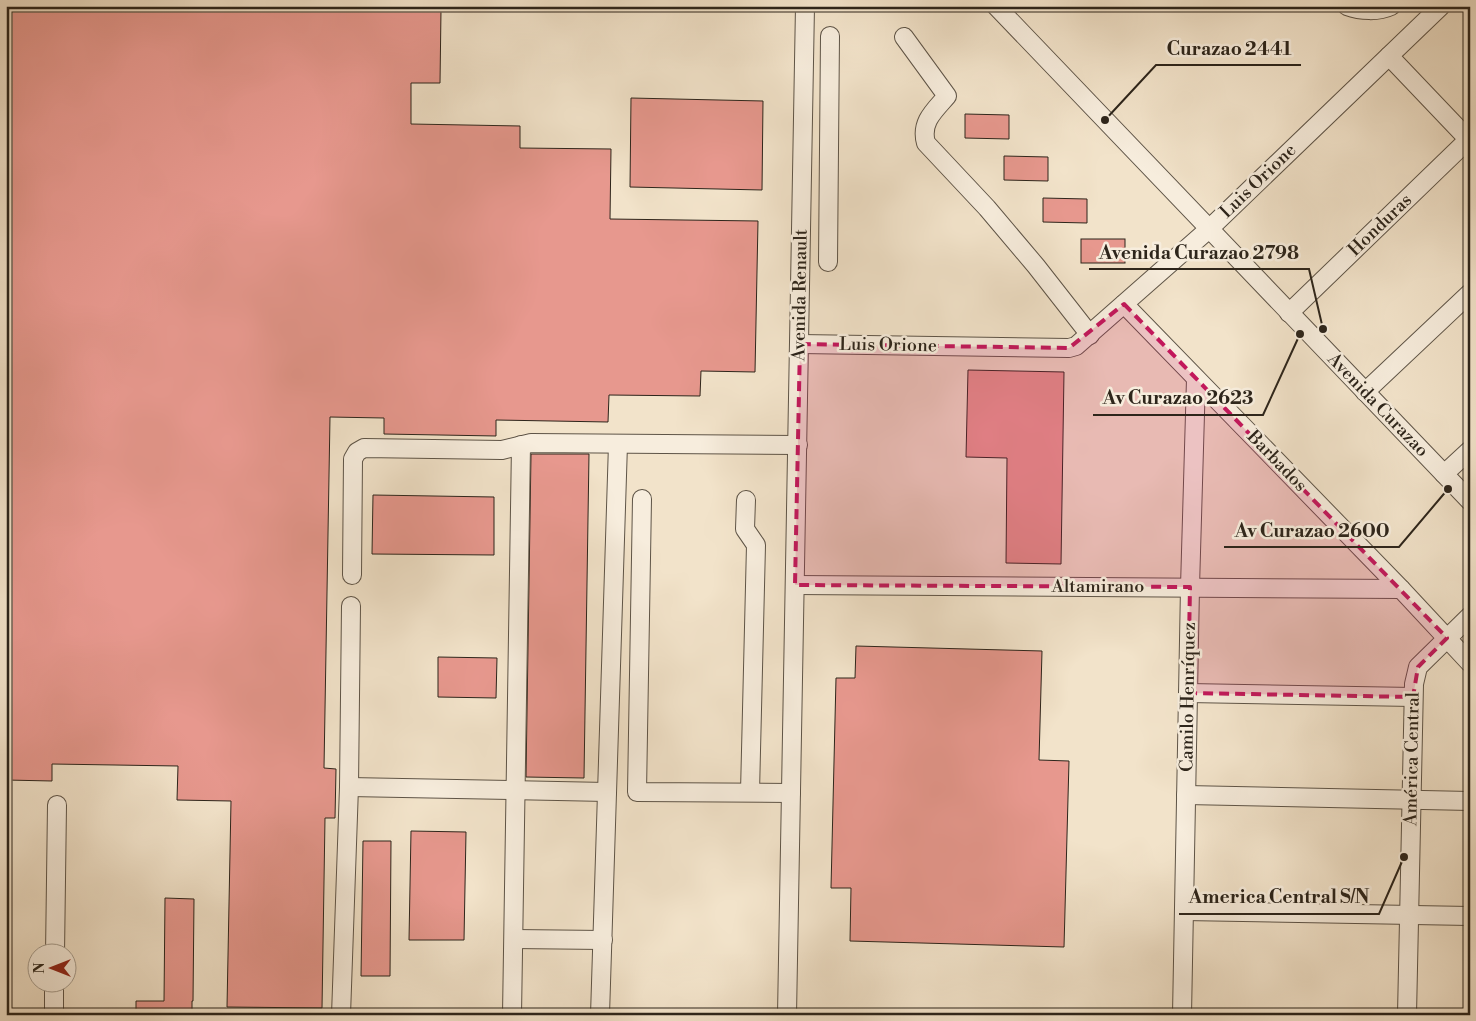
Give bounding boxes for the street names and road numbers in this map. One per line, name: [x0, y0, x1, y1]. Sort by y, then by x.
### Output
street label: Luis Orione: [1215, 139, 1301, 223]
street label: Honduras: [1343, 189, 1417, 261]
street label: Avenida Renault: [787, 228, 813, 362]
street label: Luis Orione: [839, 333, 937, 357]
street label: Avenida Curazao: [1322, 347, 1434, 462]
street label: Barbados: [1241, 425, 1312, 497]
street label: Altamirano: [1051, 575, 1144, 598]
street label: Camilo Henríquez: [1175, 622, 1201, 772]
street label: América Central: [1399, 691, 1425, 827]

